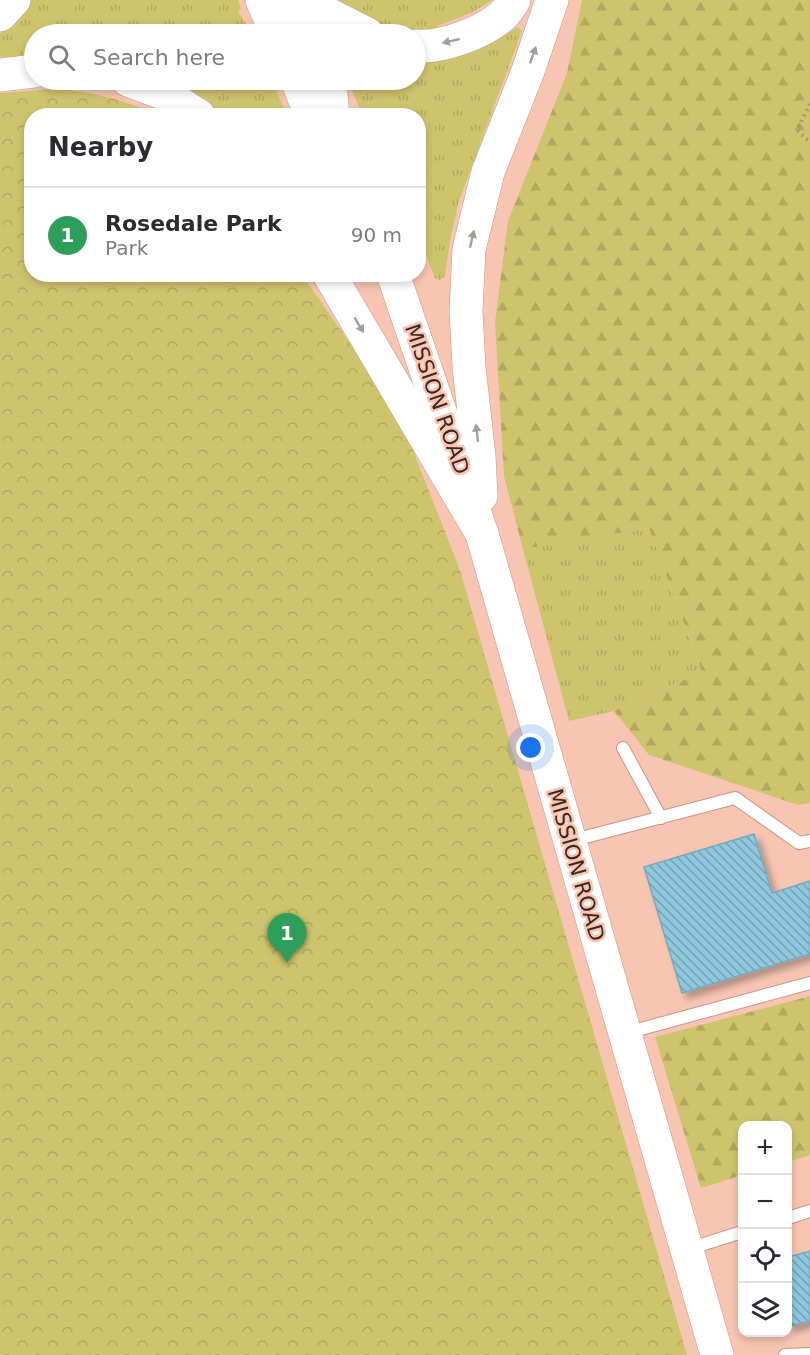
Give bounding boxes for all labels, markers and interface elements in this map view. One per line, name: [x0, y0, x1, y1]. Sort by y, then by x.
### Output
search box: [24, 24, 426, 90]
one-way arrow: [441, 37, 460, 47]
icon: search: [45, 41, 78, 74]
text: Search here: [93, 45, 225, 70]
one-way arrow: [529, 46, 539, 64]
text: Nearby: [48, 132, 153, 162]
text: Rosedale Park: [105, 211, 282, 236]
text: 1: [61, 223, 74, 247]
text: 90 m: [351, 223, 402, 247]
one-way arrow: [467, 230, 477, 248]
text: Park: [105, 236, 148, 260]
one-way arrow: [354, 317, 364, 334]
street label: MISSION ROAD: [400, 321, 474, 477]
one-way arrow: [472, 424, 481, 443]
your location: [516, 733, 545, 762]
street label: MISSION ROAD: [543, 786, 609, 944]
pin: 1: [268, 914, 306, 963]
map controls: [738, 1121, 792, 1337]
button: +: [738, 1121, 792, 1175]
button: −: [738, 1175, 792, 1229]
button: locate: [738, 1229, 792, 1283]
button: layers: [738, 1283, 792, 1337]

